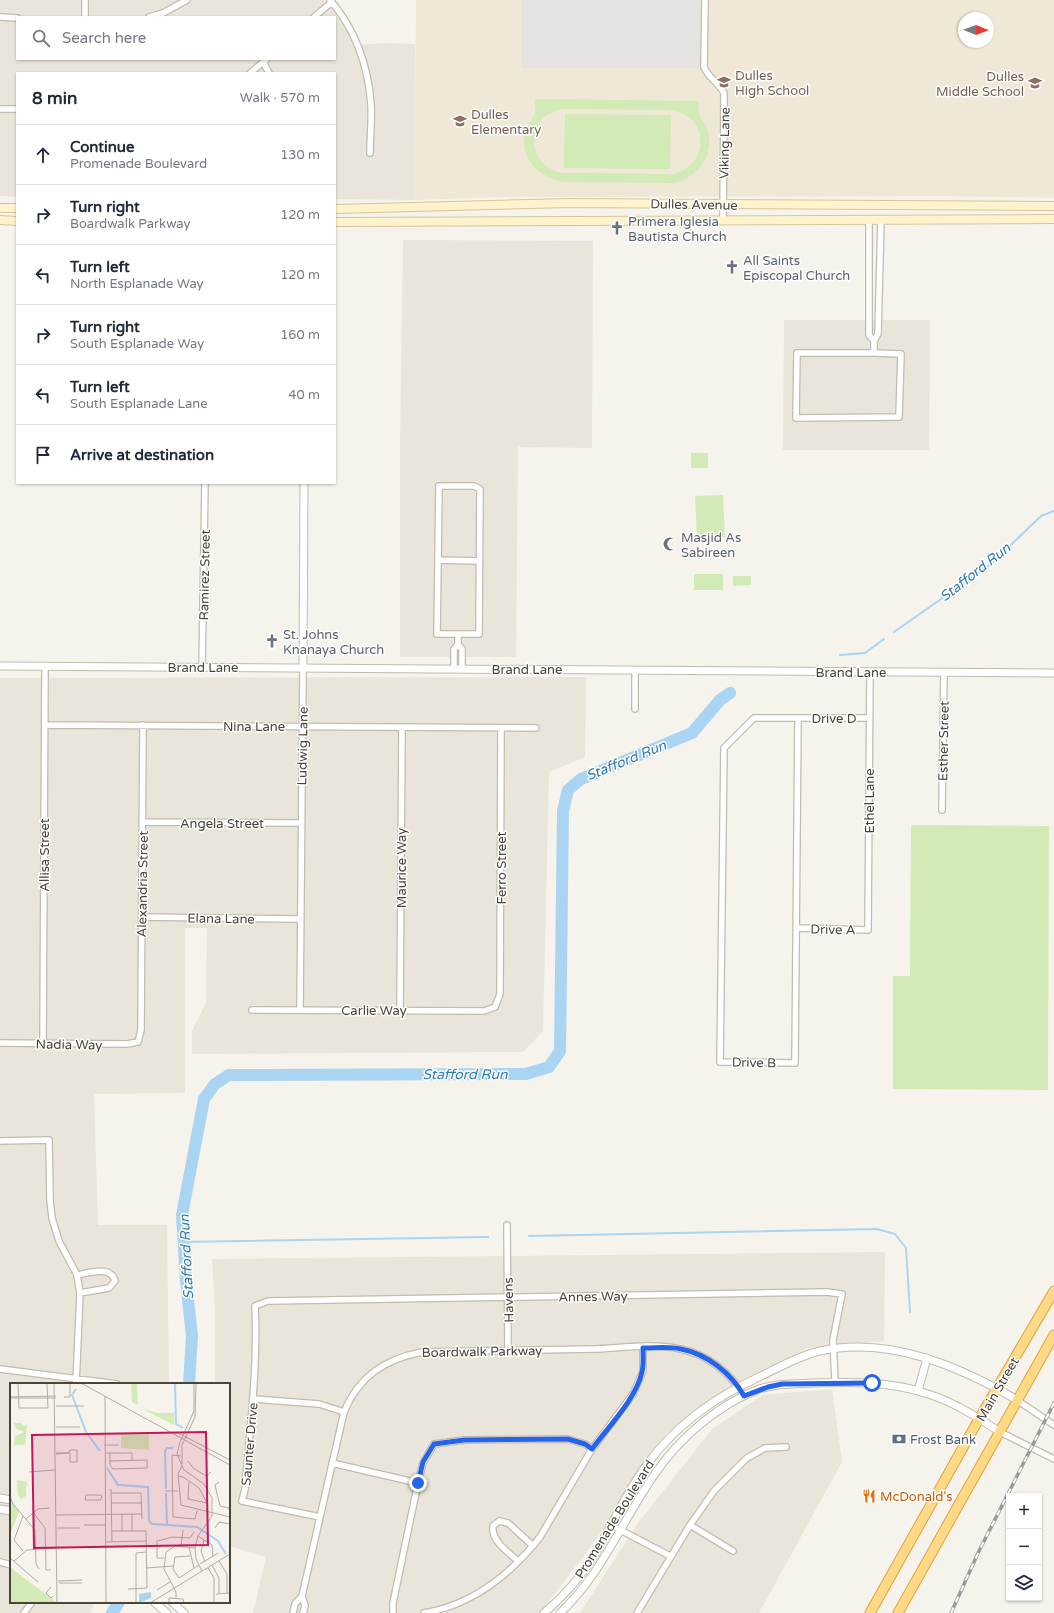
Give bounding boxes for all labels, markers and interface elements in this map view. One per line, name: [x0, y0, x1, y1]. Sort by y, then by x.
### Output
north arrow: [958, 12, 994, 48]
search box: [16, 16, 336, 60]
icon: search: [30, 27, 52, 49]
text: Search here: [62, 29, 146, 47]
place label: Dulles High School: [735, 68, 809, 99]
place label: Dulles Middle School: [936, 69, 1024, 100]
school or university icon: Dulles High School: [716, 74, 732, 90]
school or university icon: Dulles Middle School: [1027, 75, 1043, 91]
text: 8 min: [32, 88, 77, 109]
text: Walk · 570 m: [240, 90, 320, 106]
place label: Dulles Elementary: [471, 107, 541, 138]
street label: Viking Lane: [716, 107, 734, 179]
school or university icon: Dulles Elementary: [452, 113, 468, 129]
text: Continue: [70, 138, 134, 156]
icon: ahead: [32, 144, 54, 166]
text: 130 m: [280, 147, 320, 163]
text: Promenade Boulevard: [70, 156, 207, 172]
street label: Dulles Avenue: [650, 196, 738, 214]
text: Turn right: [70, 198, 140, 216]
icon: right: [32, 204, 54, 226]
text: 120 m: [280, 207, 320, 223]
place label: Primera Iglesia Bautista Church: [628, 214, 727, 245]
text: Boardwalk Parkway: [70, 216, 191, 232]
church icon: Primera Iglesia Bautista Church: [609, 220, 625, 236]
place label: All Saints Episcopal Church: [743, 253, 850, 284]
text: Turn left: [70, 258, 130, 276]
church icon: All Saints Episcopal Church: [724, 259, 740, 275]
icon: left: [32, 264, 54, 286]
text: 120 m: [280, 267, 320, 283]
text: North Esplanade Way: [70, 276, 204, 292]
text: Turn right: [70, 318, 140, 336]
icon: right: [32, 324, 54, 346]
text: 160 m: [280, 327, 320, 343]
text: South Esplanade Way: [70, 336, 204, 352]
text: Turn left: [70, 378, 130, 396]
icon: left: [32, 384, 54, 406]
text: 40 m: [288, 387, 320, 403]
text: South Esplanade Lane: [70, 396, 208, 412]
icon: arrive: [32, 444, 54, 466]
text: Arrive at destination: [70, 446, 214, 464]
street label: Ramirez Street: [196, 529, 214, 621]
place label: Masjid As Sabireen: [681, 530, 741, 561]
mosque icon: Masjid As Sabireen: [662, 536, 678, 552]
water label: Stafford Run: [937, 539, 1014, 605]
place label: St. Johns Knanaya Church: [283, 627, 384, 658]
church icon: St. Johns Knanaya Church: [264, 633, 280, 649]
street label: Brand Lane: [168, 660, 238, 676]
street label: Brand Lane: [492, 662, 562, 678]
street label: Brand Lane: [816, 665, 886, 681]
street label: Esther Street: [935, 701, 953, 781]
street label: Ludwig Lane: [294, 706, 312, 786]
street label: Drive D: [811, 711, 857, 727]
street label: Nina Lane: [223, 719, 285, 735]
water label: Stafford Run: [584, 736, 669, 784]
street label: Ethel Lane: [862, 768, 878, 834]
street label: Angela Street: [180, 816, 264, 832]
street label: Allisa Street: [37, 818, 53, 892]
street label: Maurice Way: [394, 828, 410, 908]
street label: Alexandria Street: [134, 831, 152, 937]
street label: Ferro Street: [494, 831, 510, 904]
street label: Elana Lane: [187, 910, 255, 928]
street label: Drive A: [810, 922, 856, 938]
street label: Carlie Way: [341, 1003, 407, 1019]
street label: Nadia Way: [36, 1036, 102, 1054]
street label: Drive B: [732, 1055, 776, 1071]
water label: Stafford Run: [423, 1066, 508, 1083]
water label: Stafford Run: [176, 1214, 197, 1300]
street label: Havens: [501, 1277, 517, 1323]
street label: Annes Way: [558, 1288, 628, 1306]
street label: Boardwalk Parkway: [422, 1343, 542, 1361]
street label: Main Street: [973, 1354, 1023, 1424]
route start: [863, 1374, 881, 1392]
inset map: [10, 1383, 230, 1603]
street label: Saunter Drive: [238, 1402, 262, 1486]
bank icon: Frost Bank: [891, 1431, 907, 1447]
place label: Frost Bank: [910, 1432, 976, 1448]
street label: Promenade Boulevard: [572, 1457, 658, 1582]
route end: [409, 1474, 427, 1492]
restaurant icon: McDonald's: [861, 1488, 877, 1504]
place label: McDonald's: [880, 1489, 953, 1505]
map controls: [1006, 1493, 1042, 1601]
button: +: [1006, 1493, 1042, 1529]
button: −: [1006, 1529, 1042, 1565]
button: layers: [1006, 1565, 1042, 1601]

